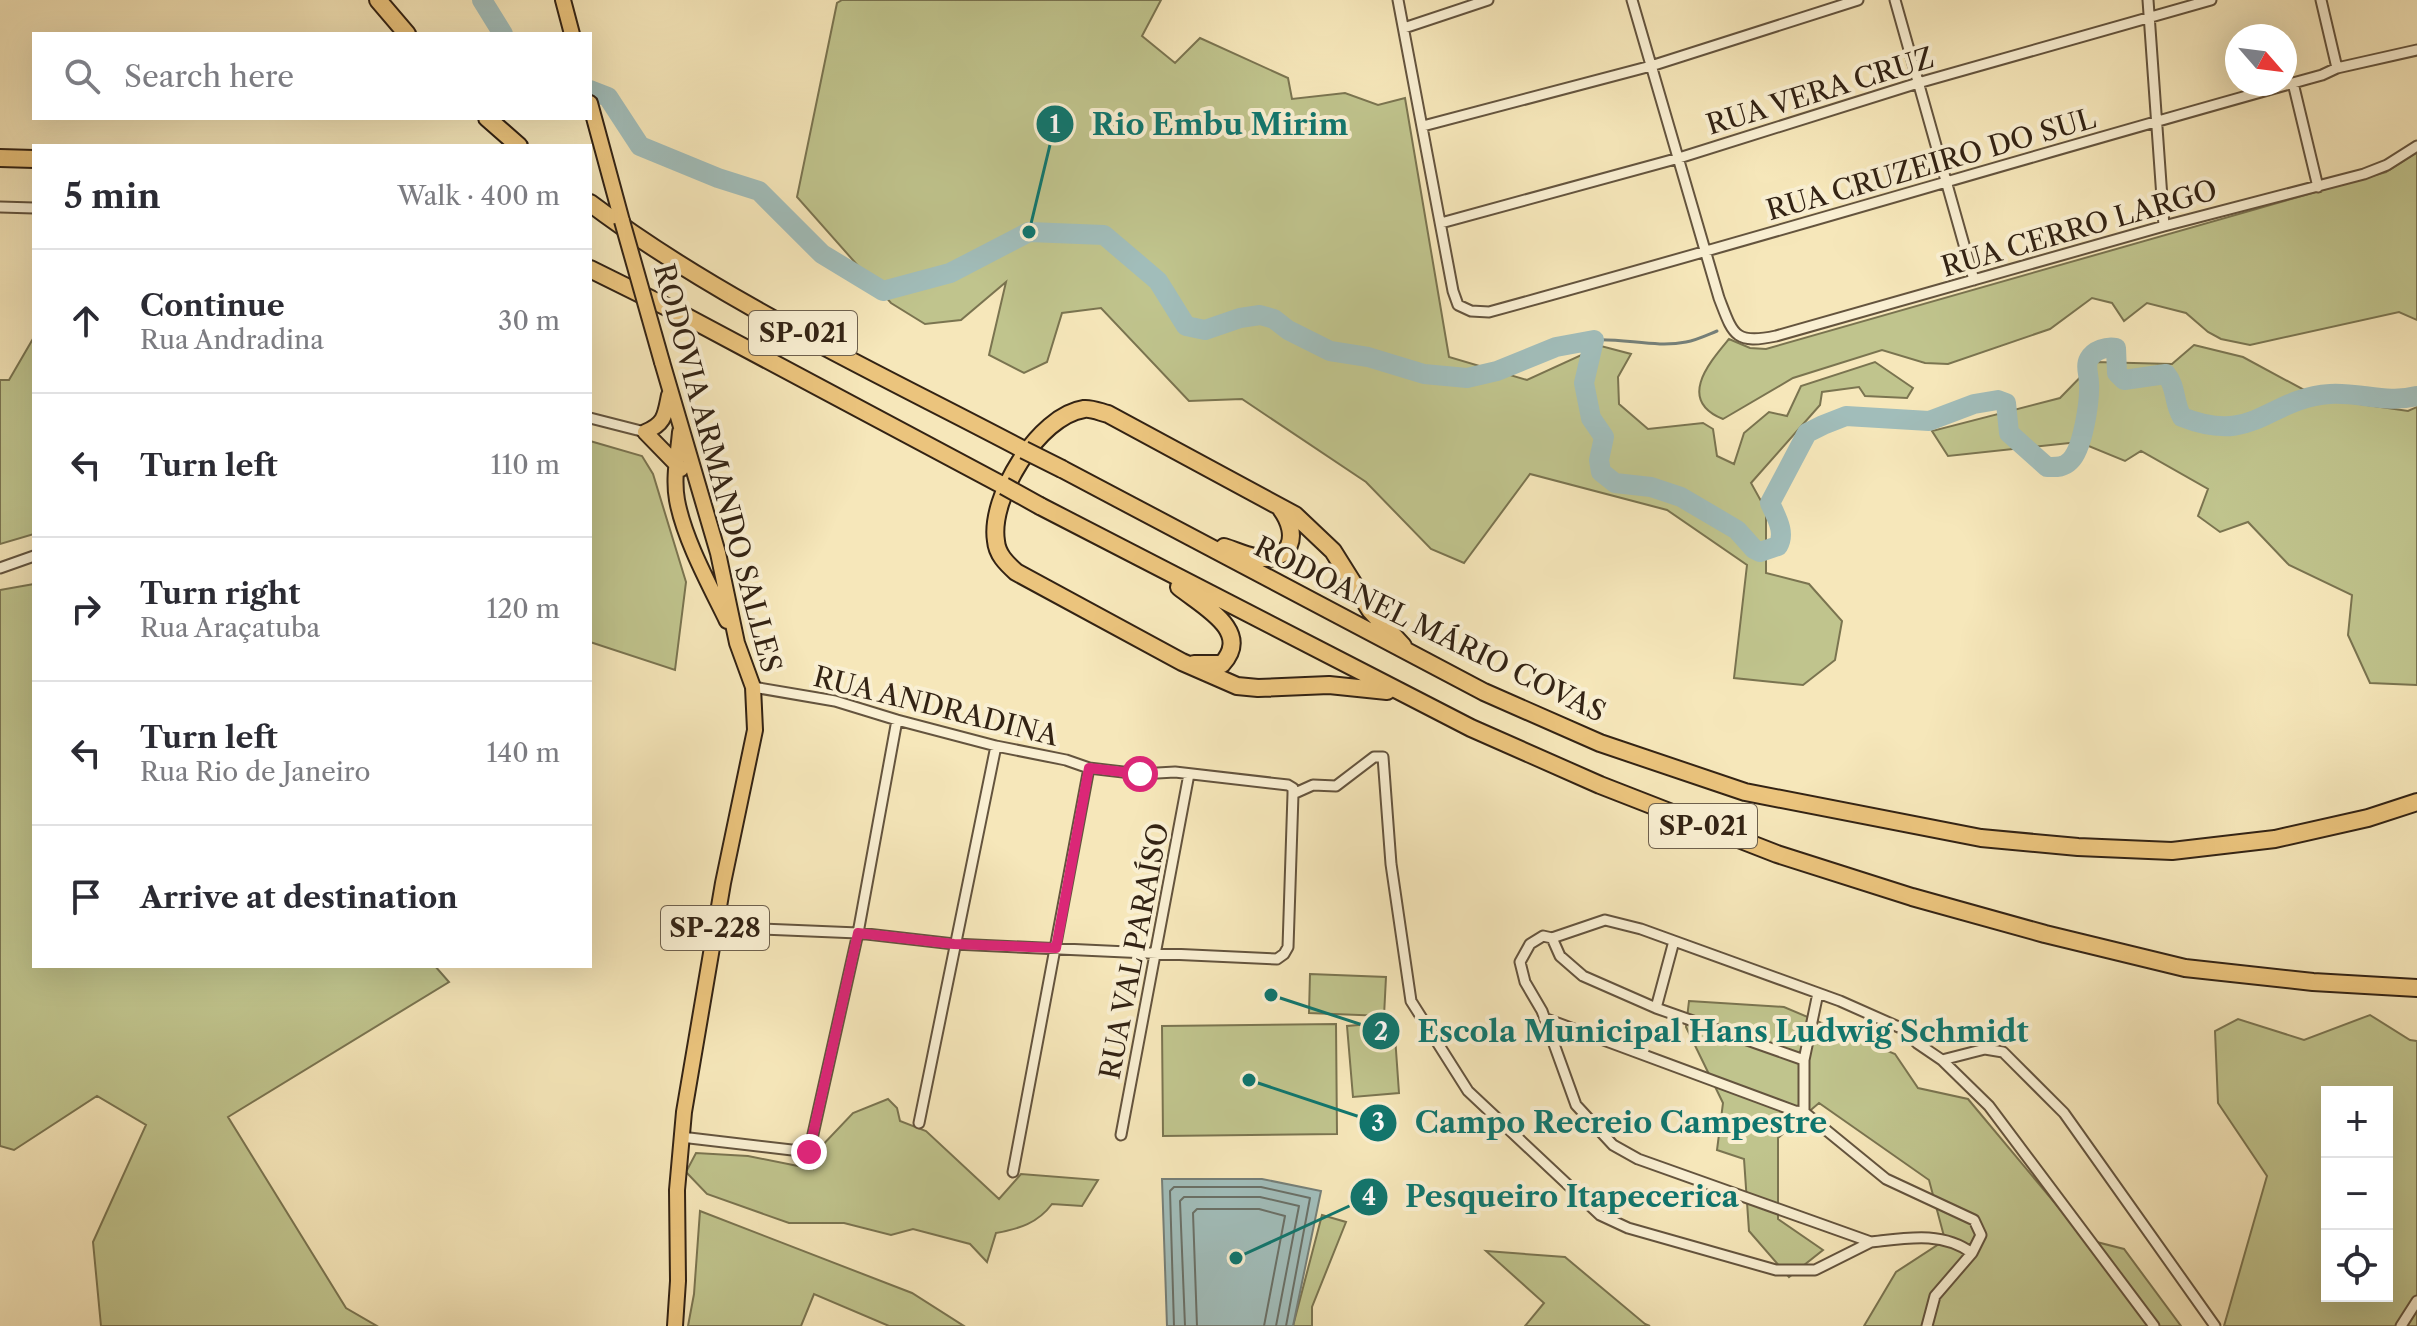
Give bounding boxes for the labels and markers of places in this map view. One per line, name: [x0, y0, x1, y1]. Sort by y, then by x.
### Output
callout: Rio Embu Mirim: [1035, 97, 1364, 151]
callout: Escola Municipal Hans Ludwig Schmidt: [1361, 1004, 2044, 1058]
callout: Campo Recreio Campestre: [1358, 1096, 1843, 1150]
callout: Pesqueiro Itapecerica: [1349, 1170, 1755, 1224]

